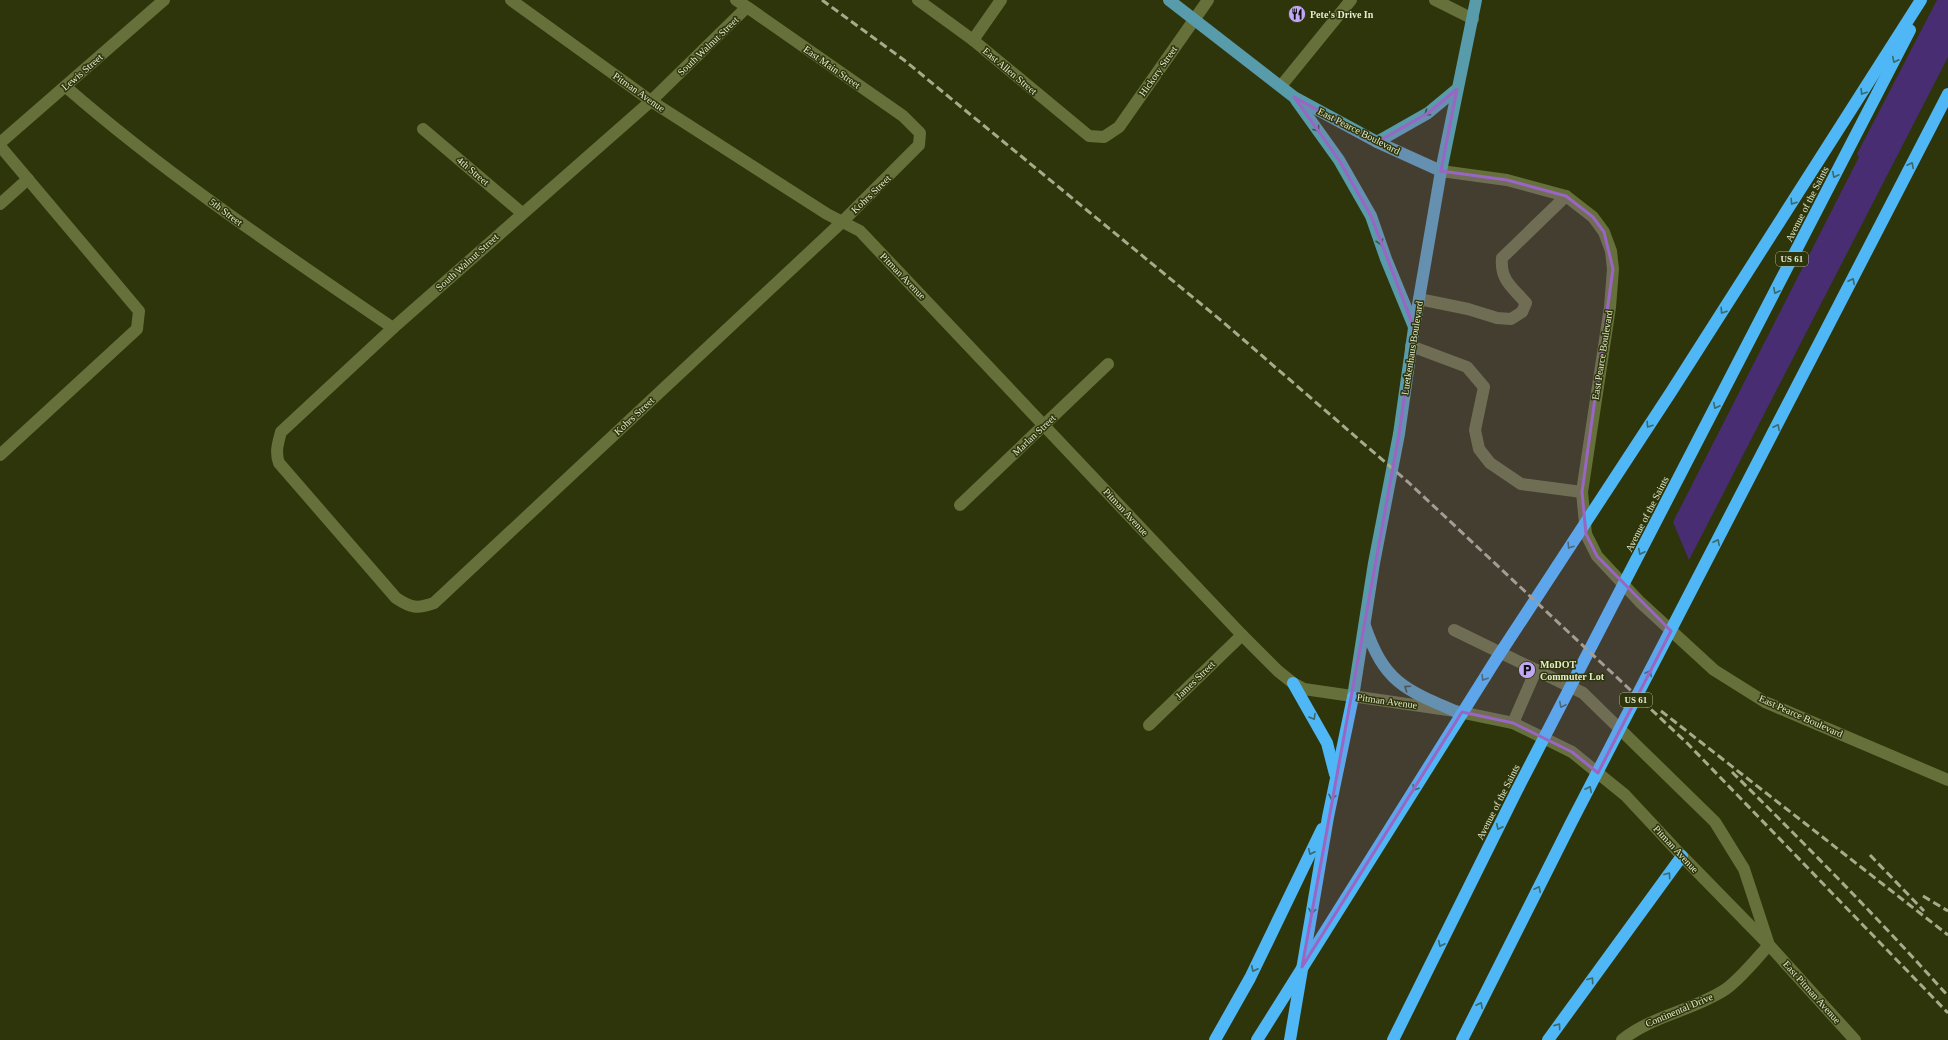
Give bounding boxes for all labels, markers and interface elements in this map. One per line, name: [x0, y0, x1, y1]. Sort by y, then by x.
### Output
restaurant icon: Pete's Drive In: [1287, 4, 1307, 24]
place label: Pete's Drive In: [1310, 9, 1374, 20]
street label: South Walnut Street: [675, 14, 741, 78]
street label: East Main Street: [802, 43, 863, 91]
street label: Hickory Street: [1137, 44, 1179, 98]
street label: East Allen Street: [981, 45, 1039, 97]
street label: Lewis Street: [59, 51, 105, 93]
one-way arrow: [1892, 55, 1900, 63]
street label: Pitman Avenue: [611, 70, 667, 114]
one-way arrow: [1860, 88, 1867, 95]
street label: East Pearce Boulevard: [1316, 106, 1402, 156]
one-way arrow: [1424, 109, 1431, 116]
one-way arrow: [1312, 125, 1320, 132]
street label: 4th Street: [455, 154, 491, 188]
one-way arrow: [1907, 162, 1914, 169]
street label: Avenue of the Saints: [1783, 164, 1831, 243]
one-way arrow: [1833, 171, 1840, 178]
street label: Kohrs Street: [849, 172, 893, 215]
street label: 5th Street: [207, 196, 245, 228]
one-way arrow: [1790, 197, 1797, 204]
street label: South Walnut Street: [434, 231, 501, 293]
one-way arrow: [1375, 239, 1383, 246]
street label: Pitman Avenue: [878, 250, 928, 302]
road number: US 61: [1776, 252, 1808, 266]
one-way arrow: [1847, 278, 1855, 285]
one-way arrow: [1773, 286, 1781, 294]
street label: Luetkenhaus Boulevard: [1399, 300, 1425, 396]
one-way arrow: [1720, 307, 1727, 314]
street label: East Pearce Boulevard: [1589, 309, 1615, 401]
street label: Kohrs Street: [612, 395, 656, 437]
one-way arrow: [1713, 402, 1721, 409]
street label: Marlan Street: [1010, 412, 1058, 458]
one-way arrow: [1646, 421, 1654, 428]
one-way arrow: [1772, 424, 1780, 431]
street label: Avenue of the Saints: [1623, 474, 1671, 553]
street label: Pitman Avenue: [1101, 486, 1151, 538]
one-way arrow: [1712, 539, 1720, 547]
one-way arrow: [1568, 541, 1575, 548]
one-way arrow: [1638, 548, 1646, 555]
street label: James Street: [1173, 658, 1217, 701]
place label: MoDOT Commuter Lot: [1540, 659, 1605, 682]
parking icon: MoDOT Commuter Lot: [1517, 660, 1537, 680]
one-way arrow: [1645, 670, 1652, 678]
one-way arrow: [1481, 674, 1489, 681]
one-way arrow: [1404, 686, 1411, 693]
street label: Pitman Avenue: [1356, 691, 1418, 711]
road number: US 61: [1620, 693, 1652, 707]
street label: East Pearce Boulevard: [1757, 693, 1845, 739]
one-way arrow: [1559, 700, 1566, 708]
one-way arrow: [1308, 713, 1315, 720]
street label: Avenue of the Saints: [1474, 762, 1522, 841]
one-way arrow: [1412, 784, 1419, 791]
one-way arrow: [1585, 786, 1592, 793]
one-way arrow: [1328, 794, 1336, 801]
one-way arrow: [1496, 823, 1504, 830]
street label: Pitman Avenue: [1651, 823, 1701, 875]
one-way arrow: [1308, 848, 1315, 855]
one-way arrow: [1663, 872, 1670, 879]
one-way arrow: [1533, 886, 1541, 893]
one-way arrow: [1308, 907, 1317, 914]
one-way arrow: [1438, 939, 1446, 947]
street label: East Pitman Avenue: [1781, 958, 1843, 1026]
one-way arrow: [1251, 965, 1259, 972]
one-way arrow: [1586, 977, 1593, 984]
street label: Continental Drive: [1644, 991, 1715, 1029]
one-way arrow: [1475, 1002, 1483, 1009]
one-way arrow: [1553, 1023, 1560, 1030]

